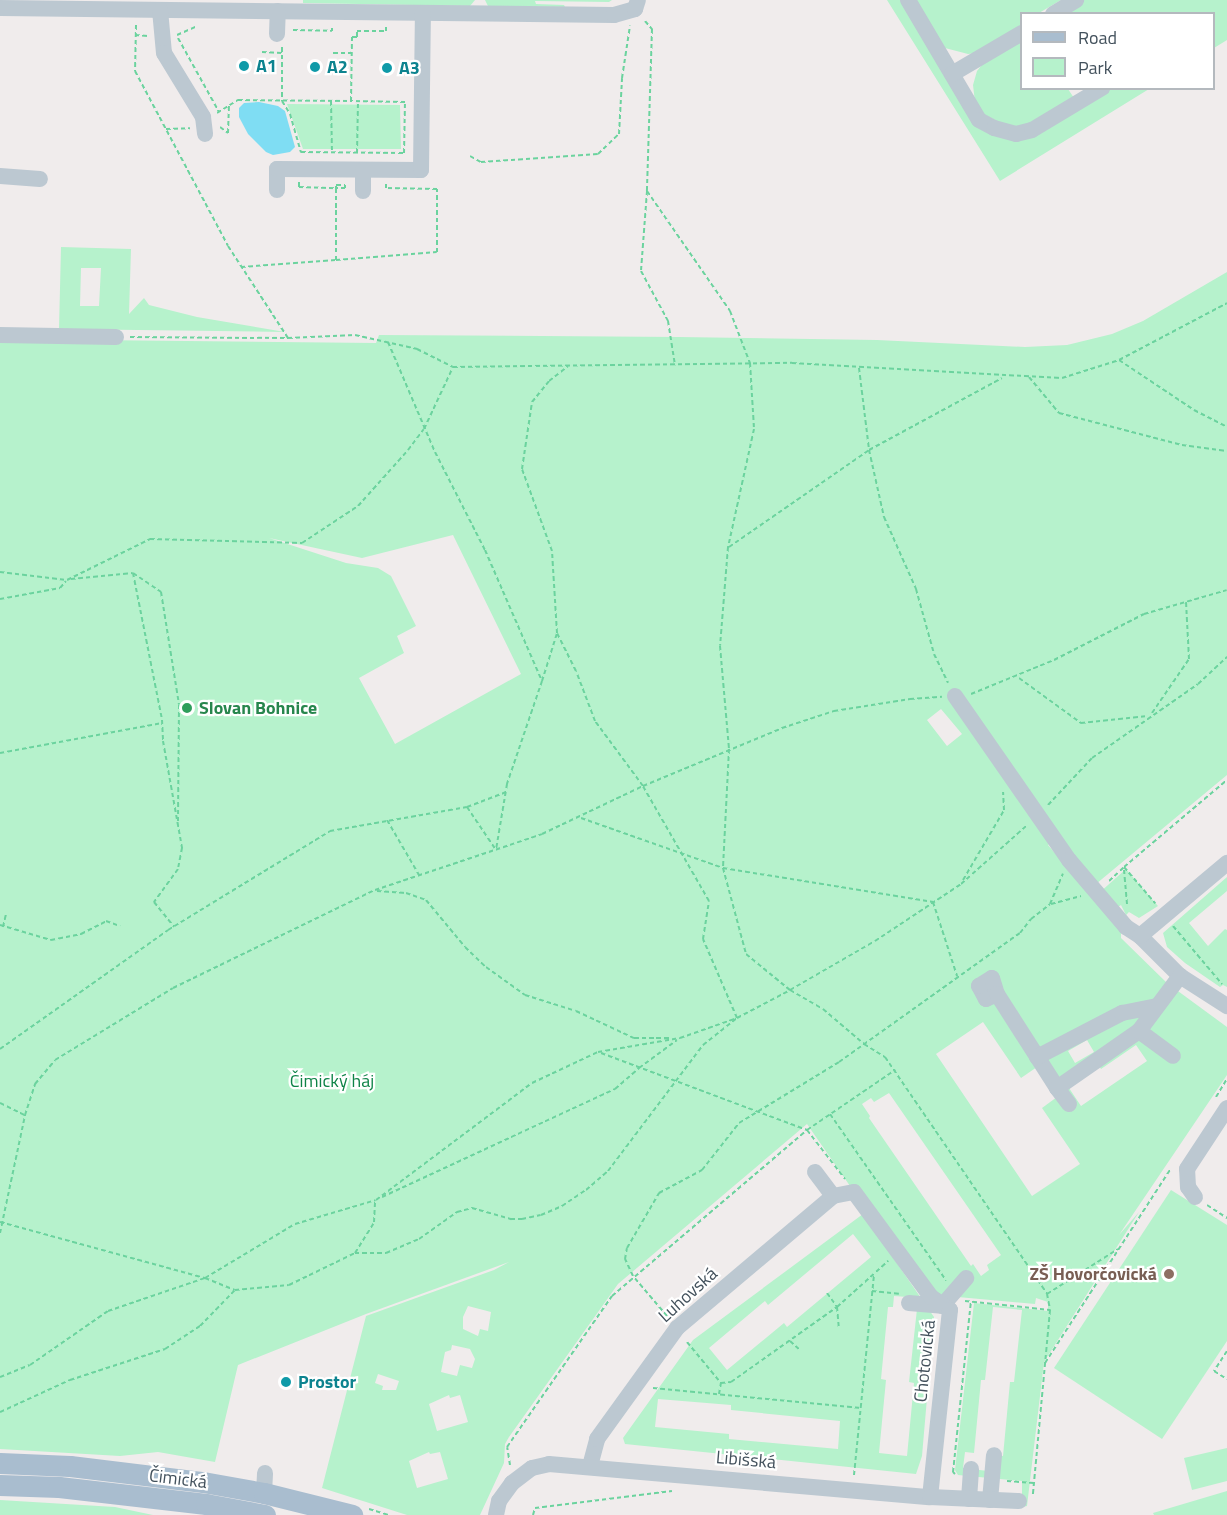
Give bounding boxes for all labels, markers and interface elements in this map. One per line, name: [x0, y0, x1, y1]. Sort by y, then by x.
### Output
legend: [1020, 12, 1215, 90]
text: Road: [1078, 24, 1117, 51]
text: Park: [1078, 54, 1112, 81]
place label: A1: [256, 55, 277, 77]
place label: A2: [327, 56, 348, 78]
place label: A3: [399, 57, 420, 79]
marker: A1: [237, 59, 251, 73]
marker: A2: [308, 60, 322, 74]
marker: A3: [380, 61, 394, 75]
place label: Slovan Bohnice: [199, 697, 317, 719]
marker: Slovan Bohnice: [180, 701, 194, 715]
park label: Čimický háj: [290, 1070, 374, 1092]
street label: Luhovská: [654, 1263, 722, 1327]
place label: ZŠ Hovorčovická: [1030, 1263, 1157, 1285]
marker: ZŠ Hovorčovická: [1162, 1267, 1176, 1281]
street label: Chotovická: [910, 1319, 940, 1403]
place label: Prostor: [298, 1371, 356, 1393]
marker: Prostor: [279, 1375, 293, 1389]
street label: Libišská: [715, 1447, 777, 1473]
street label: Čimická: [148, 1465, 208, 1493]

